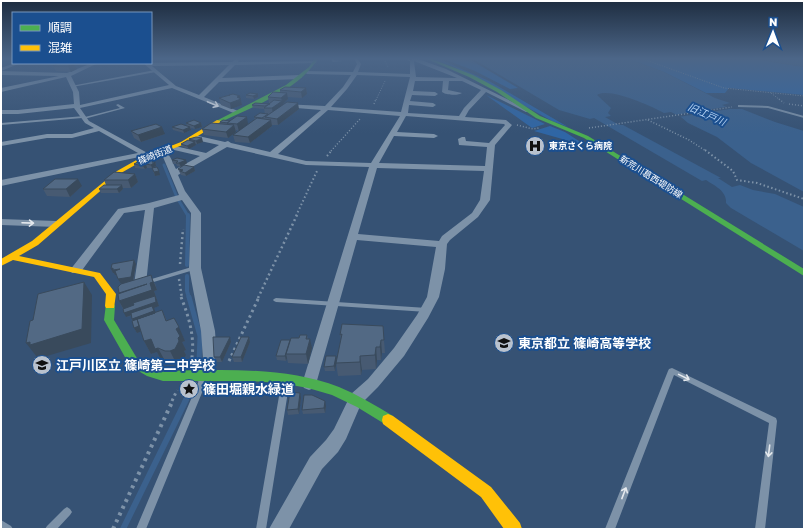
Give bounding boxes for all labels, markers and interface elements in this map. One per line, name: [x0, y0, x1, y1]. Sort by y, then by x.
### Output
legend: [12, 12, 152, 64]
north arrow: [753, 12, 793, 52]
text: N: [769, 15, 777, 28]
text: 順調: [48, 20, 72, 35]
text: 混雑: [48, 40, 72, 55]
water label: 旧江戸川: [686, 100, 729, 128]
one-way arrow: [207, 101, 219, 108]
hospital icon: 東京さくら病院: [524, 135, 546, 157]
place label: 東京さくら病院: [549, 140, 612, 151]
street label: 篠崎街道: [136, 143, 174, 166]
street label: 新荒川葛西堤防線: [618, 153, 686, 201]
one-way arrow: [21, 220, 34, 227]
school or university icon: 東京都立 篠崎高等学校: [493, 332, 515, 354]
place label: 東京都立 篠崎高等学校: [518, 335, 651, 351]
school or university icon: 江戸川区立 篠崎第二中学校: [31, 354, 53, 376]
place label: 江戸川区立 篠崎第二中学校: [56, 357, 215, 373]
one-way arrow: [677, 374, 689, 381]
place icon: 篠田堀親水緑道: [178, 378, 200, 400]
place label: 篠田堀親水緑道: [203, 381, 294, 397]
one-way arrow: [765, 444, 773, 457]
one-way arrow: [621, 487, 629, 499]

